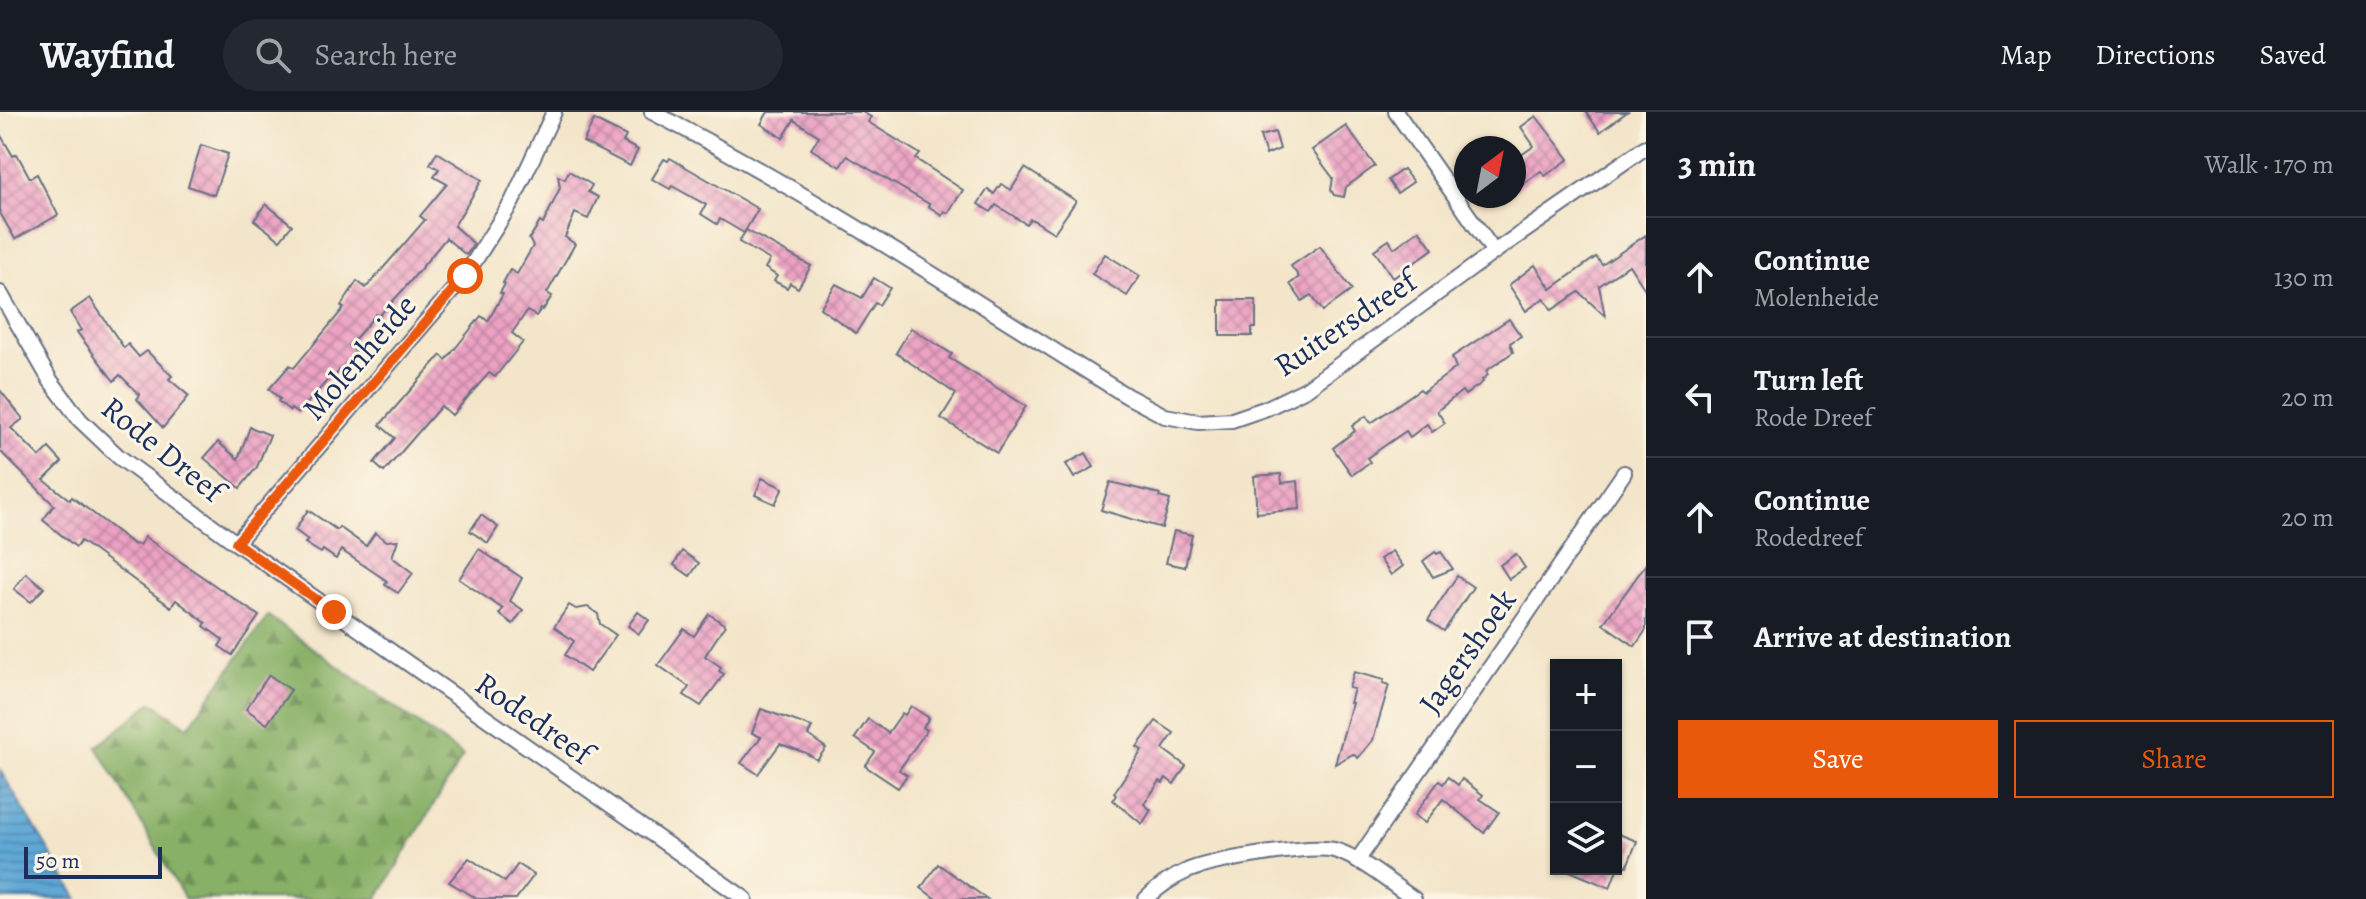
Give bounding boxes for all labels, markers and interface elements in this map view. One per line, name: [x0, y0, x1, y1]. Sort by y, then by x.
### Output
search box: [223, 19, 783, 91]
text: Wayfind: [40, 29, 175, 81]
icon: search: [251, 33, 295, 77]
text: Search here: [315, 35, 457, 75]
text: Map: [2000, 36, 2051, 74]
text: Directions: [2095, 36, 2216, 74]
text: Saved: [2260, 36, 2326, 74]
north arrow: [1454, 136, 1526, 208]
text: 3 min: [1678, 141, 1756, 188]
text: Walk · 170 m: [2205, 147, 2334, 182]
text: Continue: [1754, 240, 1870, 280]
icon: ahead: [1678, 255, 1722, 299]
street label: Ruitersdreef: [1265, 257, 1429, 387]
route start: [447, 258, 483, 294]
text: 130 m: [2274, 260, 2334, 295]
text: Molenheide: [1754, 280, 1879, 315]
street label: Molenheide: [292, 284, 426, 430]
text: Turn left: [1754, 360, 1863, 400]
icon: left: [1678, 375, 1722, 419]
text: 20 m: [2281, 380, 2334, 415]
street label: Rode Dreef: [92, 386, 237, 515]
text: Rode Dreef: [1754, 400, 1873, 435]
text: Continue: [1754, 480, 1870, 520]
icon: ahead: [1678, 495, 1722, 539]
text: 20 m: [2281, 500, 2334, 535]
text: Rodedreef: [1754, 520, 1863, 555]
street label: Jagershoek: [1408, 580, 1526, 722]
route end: [316, 594, 352, 630]
icon: arrive: [1678, 615, 1722, 659]
text: Arrive at destination: [1754, 617, 2011, 657]
map controls: [1550, 659, 1622, 875]
button: +: [1550, 659, 1622, 731]
street label: Rodedreef: [466, 661, 605, 777]
button: Save: [1678, 720, 1998, 798]
button: Share: [2014, 720, 2334, 798]
button: −: [1550, 731, 1622, 803]
button: layers: [1550, 803, 1622, 875]
scale bar: [24, 843, 162, 879]
text: 50 m: [36, 846, 80, 876]

